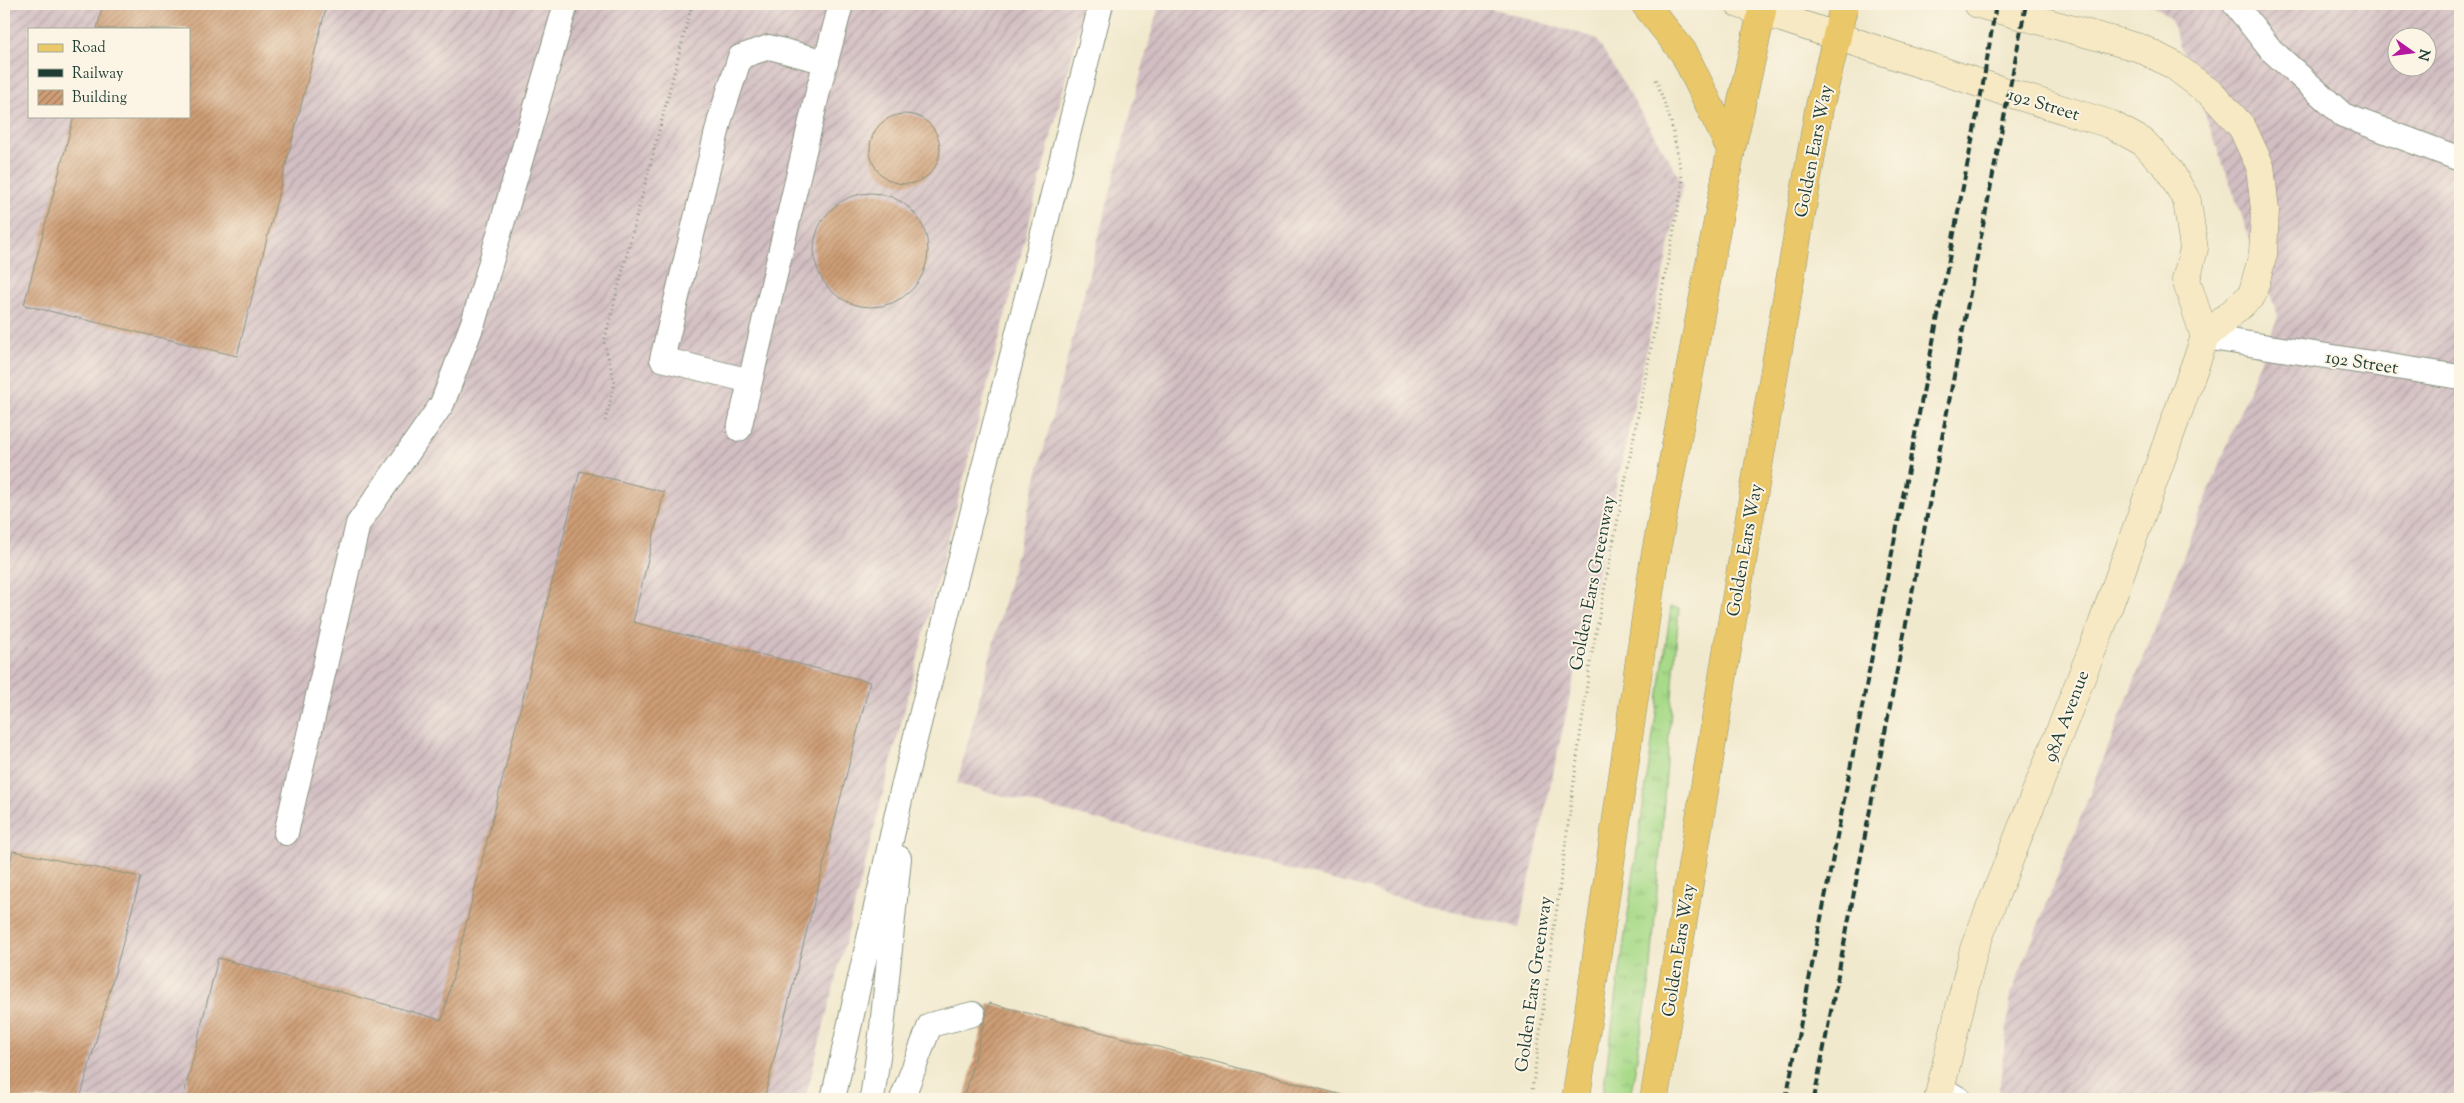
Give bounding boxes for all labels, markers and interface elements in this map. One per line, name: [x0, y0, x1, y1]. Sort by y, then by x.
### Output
legend: [28, 28, 190, 118]
north arrow: [2386, 28, 2436, 78]
text: Road: [72, 38, 106, 59]
text: N: [2412, 47, 2434, 63]
text: Railway: [72, 64, 124, 85]
street label: Golden Ears Way: [1789, 83, 1841, 220]
street label: 192 Street: [2005, 83, 2082, 129]
text: Building: [72, 88, 127, 109]
street label: 192 Street: [2323, 345, 2400, 383]
street label: Golden Ears Way: [1721, 482, 1770, 619]
street label: Golden Ears Greenway: [1564, 494, 1624, 673]
street label: 98A Avenue: [2039, 667, 2097, 766]
street label: Golden Ears Way: [1657, 882, 1703, 1019]
street label: Golden Ears Greenway: [1510, 895, 1560, 1074]

